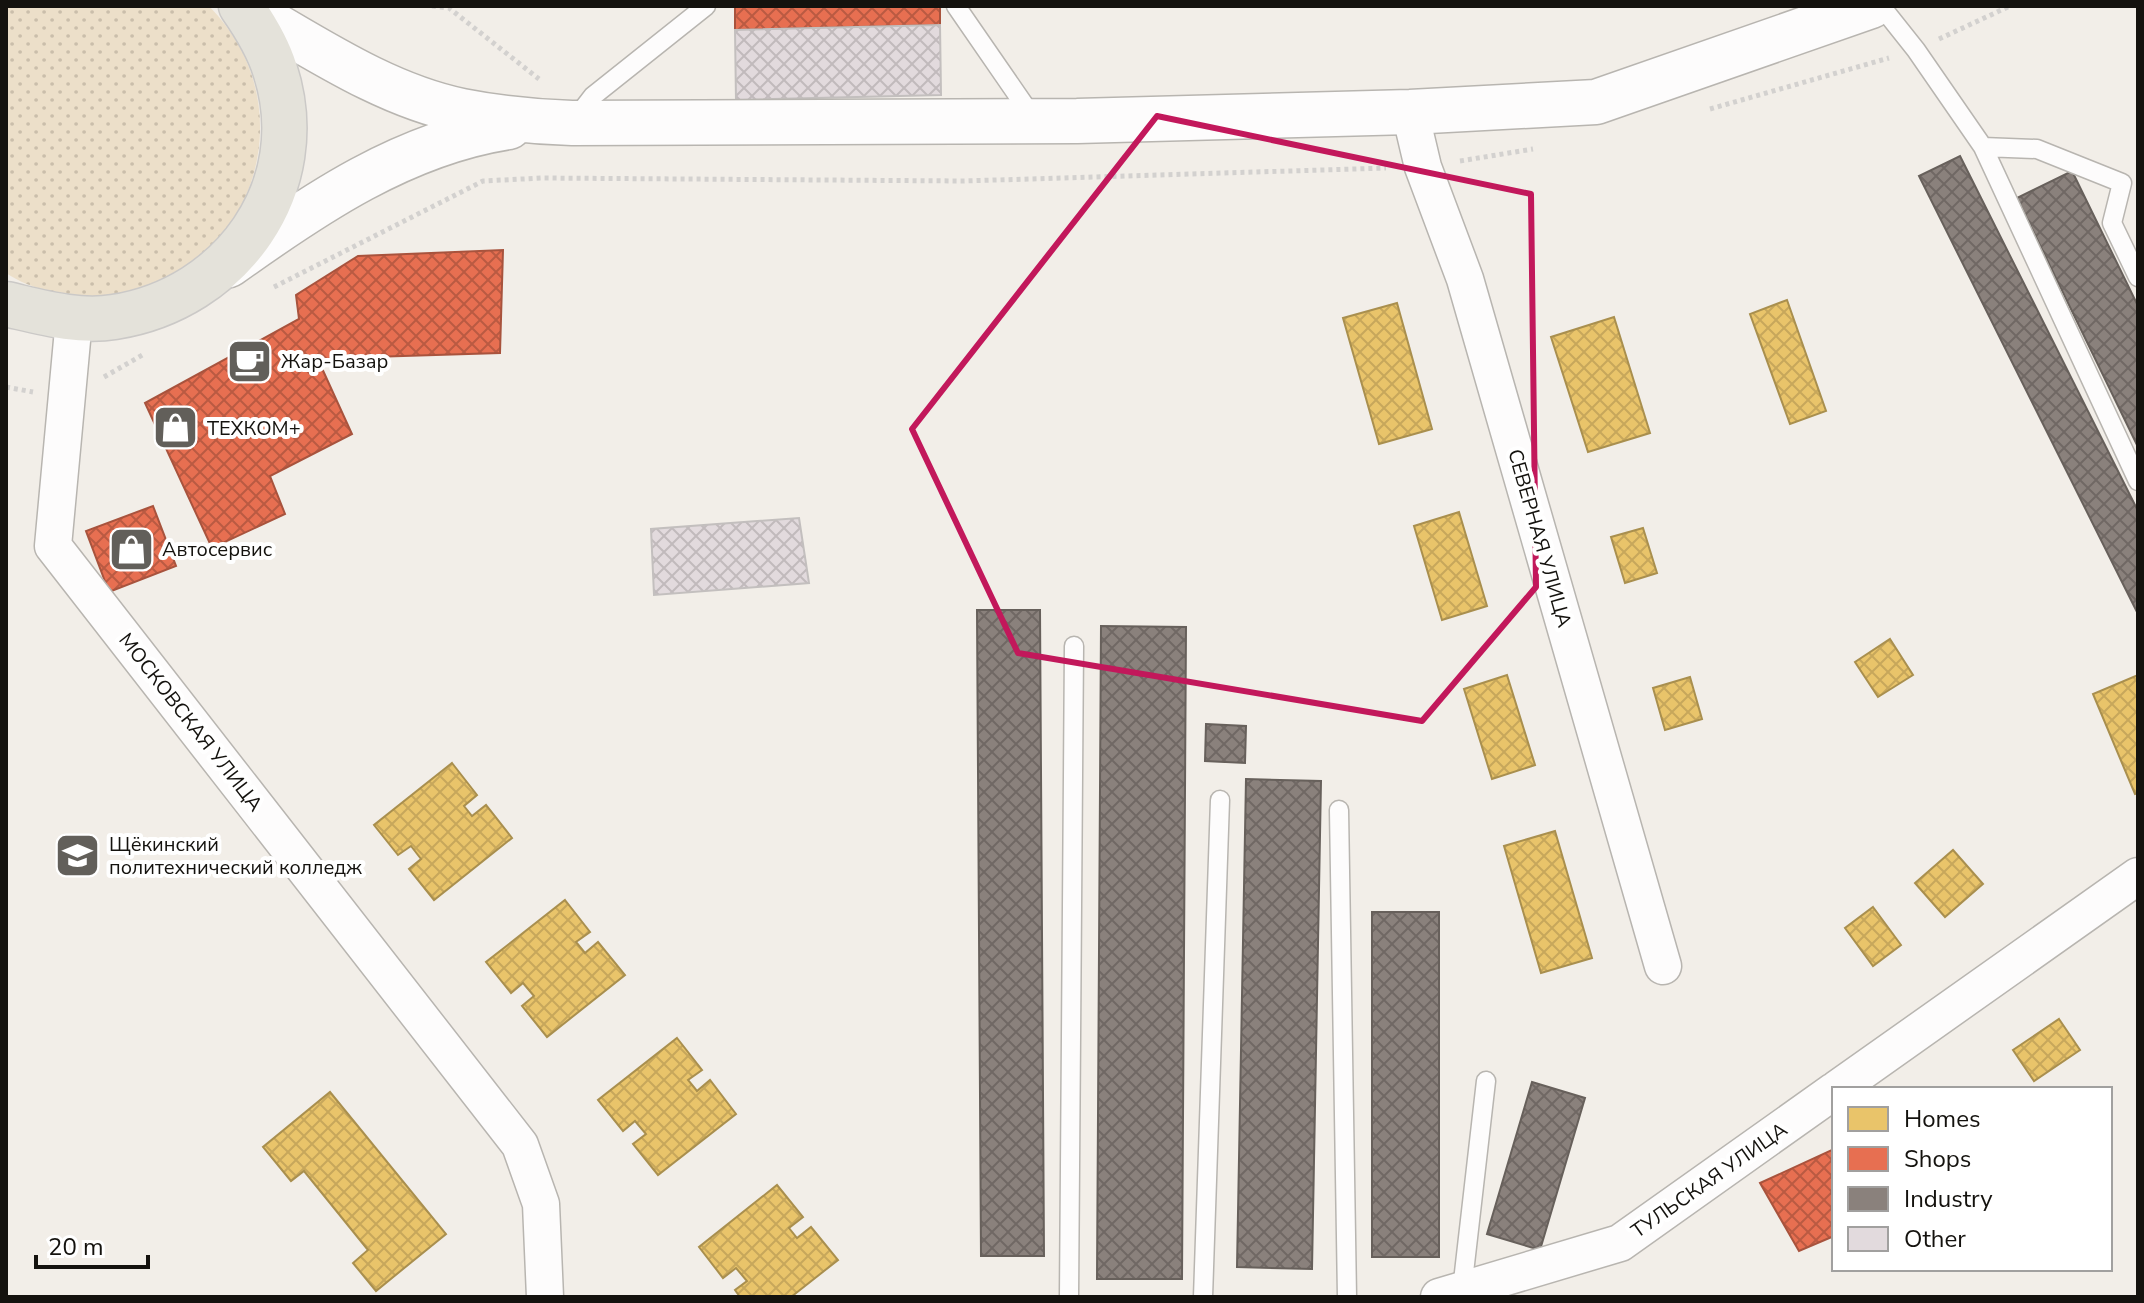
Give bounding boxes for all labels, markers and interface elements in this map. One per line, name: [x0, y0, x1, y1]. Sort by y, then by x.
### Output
cafe icon: Жар-Базар: [226, 337, 274, 385]
place label: Жар-Базар: [281, 348, 388, 375]
shop icon: ТЕХКОМ+: [152, 404, 200, 452]
place label: ТЕХКОМ+: [207, 415, 301, 442]
street label: СЕВЕРНАЯ УЛИЦА: [1501, 446, 1578, 631]
shop icon: Автосервис: [107, 525, 155, 573]
place label: Автосервис: [162, 536, 272, 563]
street label: МОСКОВСКАЯ УЛИЦА: [112, 628, 269, 817]
place label: Щёкинский политехнический колледж: [109, 831, 362, 881]
school or university icon: Щёкинский политехнический колледж: [54, 832, 102, 880]
legend: [1832, 1087, 2112, 1271]
text: Homes: [1904, 1103, 1980, 1135]
street label: ТУЛЬСКАЯ УЛИЦА: [1626, 1116, 1793, 1244]
text: Shops: [1904, 1143, 1971, 1175]
text: Industry: [1904, 1183, 1993, 1215]
scale bar: [36, 1219, 148, 1269]
text: Other: [1904, 1223, 1966, 1255]
text: 20 m: [48, 1231, 104, 1263]

